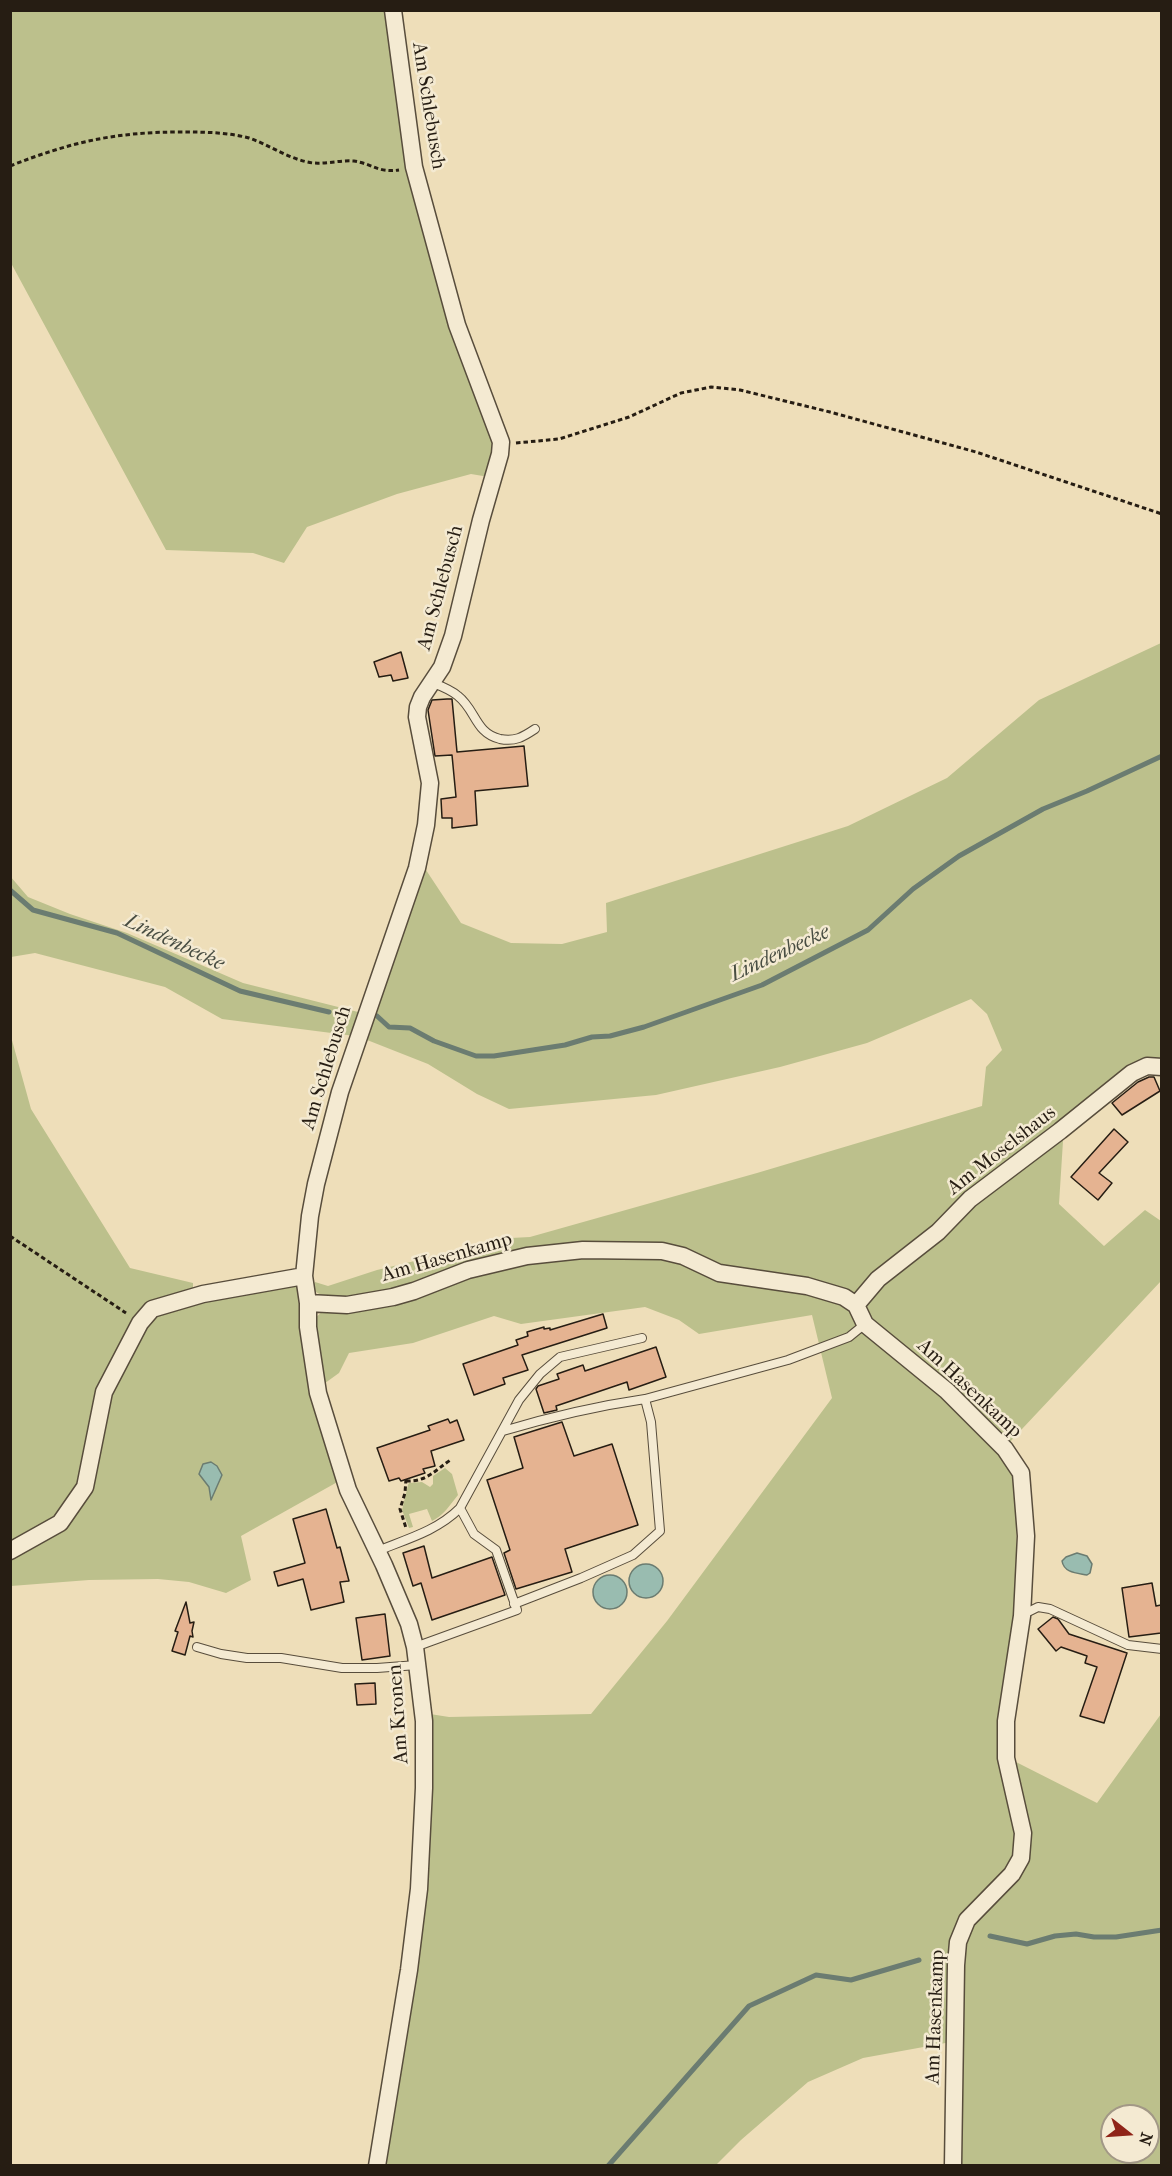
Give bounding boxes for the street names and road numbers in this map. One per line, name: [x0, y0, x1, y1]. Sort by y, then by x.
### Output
street label: Am Schlebusch: [406, 41, 450, 171]
street label: Am Schlebusch: [413, 523, 469, 653]
street label: Am Schlebusch: [297, 1003, 357, 1133]
street label: Am Moselshaus: [943, 1101, 1061, 1201]
street label: Am Hasenkamp: [379, 1228, 515, 1288]
street label: Am Hasenkamp: [912, 1334, 1026, 1444]
street label: Am Kronen: [384, 1663, 414, 1765]
street label: Am Hasenkamp: [922, 1949, 950, 2085]

